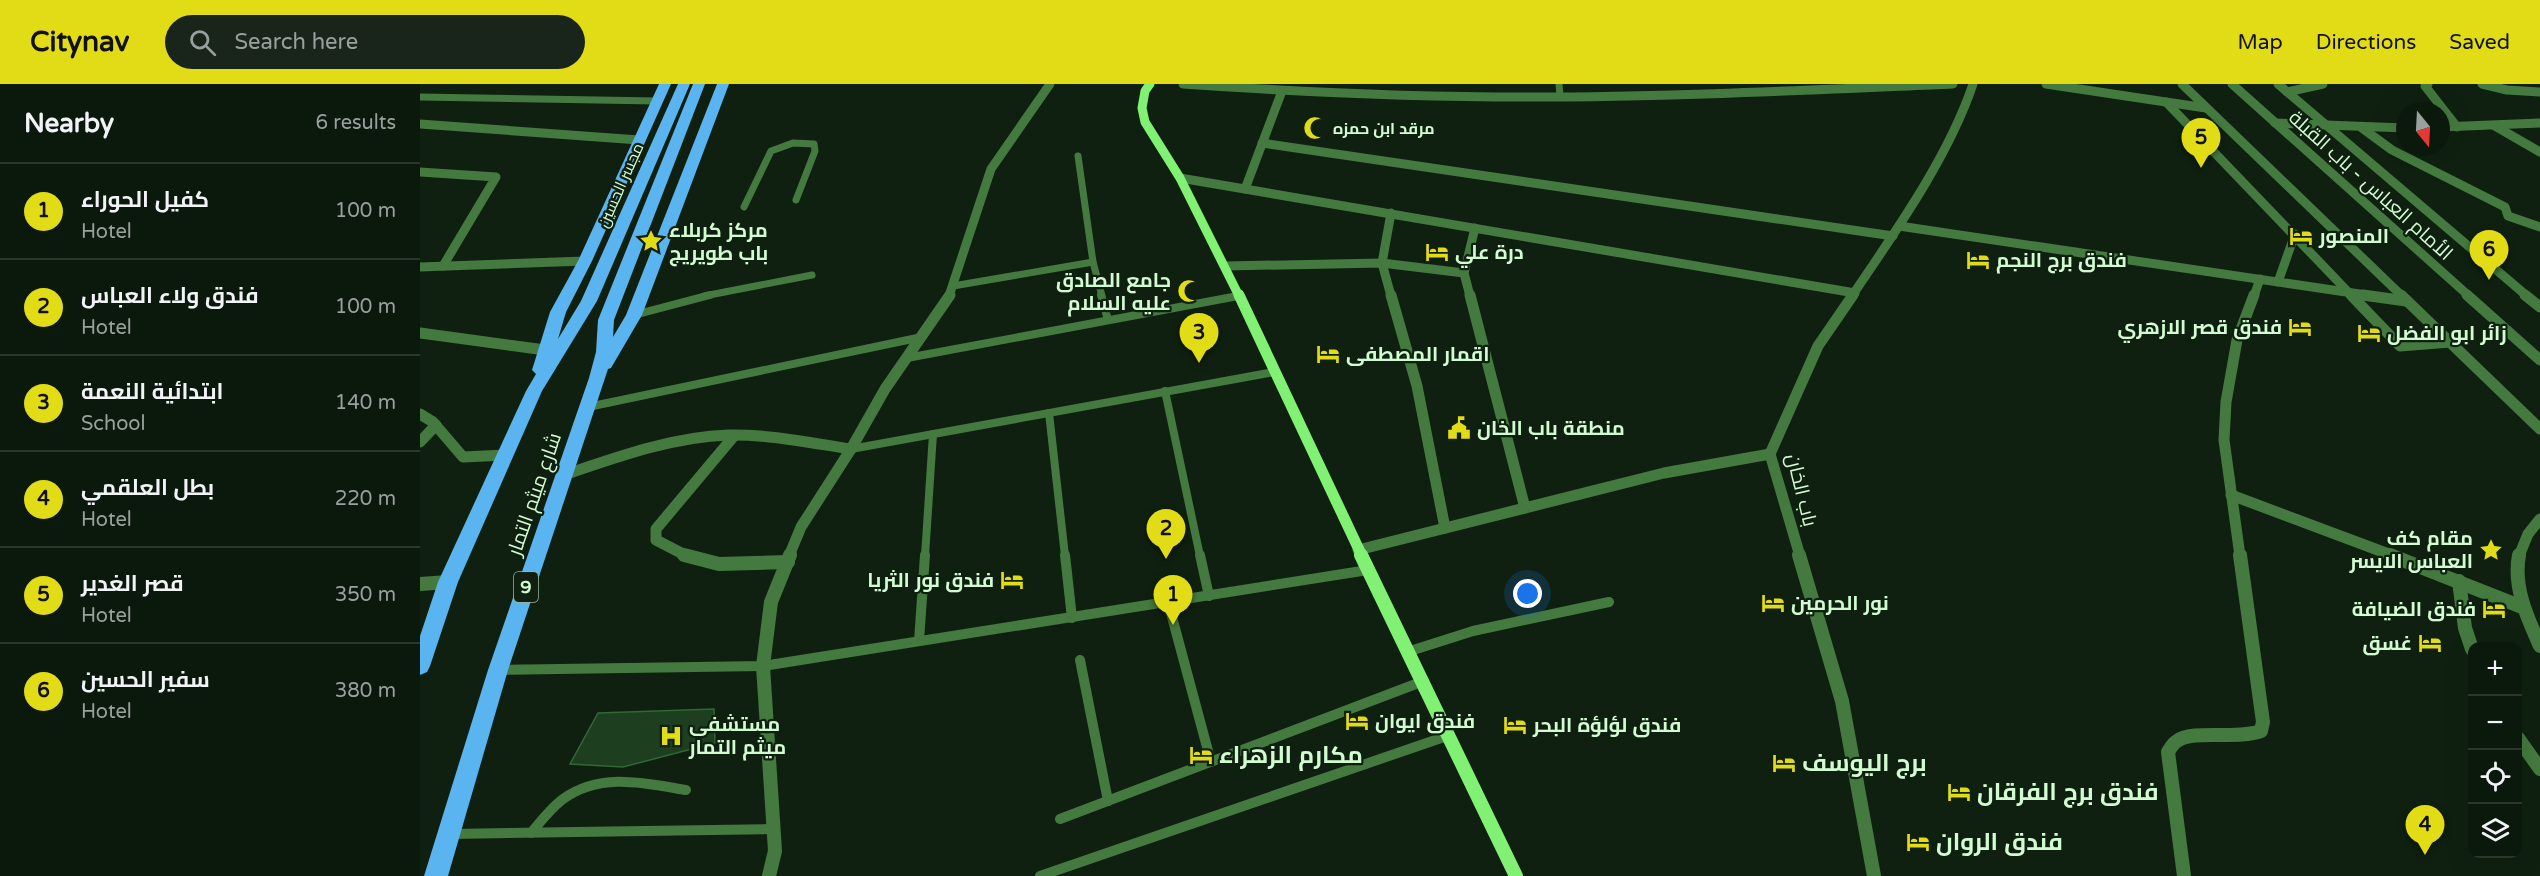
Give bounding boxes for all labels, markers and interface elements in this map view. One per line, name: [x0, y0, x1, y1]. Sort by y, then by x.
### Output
search box: [165, 15, 585, 69]
text: Citynav: [30, 25, 129, 59]
icon: search: [186, 26, 219, 59]
text: Search here: [234, 29, 358, 55]
text: Map: [2237, 30, 2283, 55]
text: Directions: [2316, 30, 2416, 55]
text: Saved: [2449, 30, 2510, 55]
north arrow: [2396, 102, 2450, 156]
street label: الأمام العباس - باب القبلة: [2283, 106, 2457, 266]
text: Nearby: [24, 108, 114, 139]
text: 6 results: [316, 111, 396, 135]
mosque icon: مرقد ابن حمزه: [1302, 115, 1328, 141]
pin: 5: [2182, 118, 2220, 168]
place label: مرقد ابن حمزه: [1333, 119, 1435, 139]
street label: مجسر الحسين: [593, 140, 648, 231]
text: كفيل الحوراء: [81, 187, 209, 213]
text: 1: [37, 199, 50, 223]
text: 100 m: [335, 199, 396, 223]
place label: مركز كربلاء باب طويريج: [669, 219, 768, 267]
text: Hotel: [81, 220, 132, 244]
hotel icon: المنصور: [2288, 223, 2314, 249]
place label: المنصور: [2318, 225, 2389, 249]
place icon: مركز كربلاء باب طويريج: [638, 228, 664, 254]
pin: 6: [2470, 230, 2508, 280]
hotel icon: درة علي: [1424, 239, 1450, 265]
place label: درة علي: [1455, 241, 1524, 268]
hotel icon: فندق برج النجم: [1965, 247, 1991, 273]
place label: فندق برج النجم: [1996, 249, 2127, 274]
place label: جامع الصادق عليه السلام: [1056, 269, 1171, 317]
mosque icon: جامع الصادق عليه السلام: [1176, 278, 1202, 304]
text: فندق ولاء العباس: [81, 283, 259, 309]
text: 2: [37, 295, 50, 319]
text: 100 m: [335, 295, 396, 319]
pin: 3: [1180, 314, 1218, 363]
hotel icon: فندق قصر الازهري: [2287, 314, 2313, 340]
text: Hotel: [81, 316, 132, 340]
place label: فندق قصر الازهري: [2118, 316, 2282, 343]
hotel icon: زائر ابو الفضل: [2356, 320, 2382, 346]
place label: زائر ابو الفضل: [2387, 322, 2507, 346]
hotel icon: اقمار المصطفى: [1315, 341, 1341, 367]
place label: اقمار المصطفى: [1346, 343, 1489, 367]
text: ابتدائية النعمة: [81, 379, 223, 405]
text: 3: [37, 391, 50, 415]
text: 140 m: [335, 391, 396, 415]
text: School: [81, 412, 145, 436]
public building icon: منطقة باب الخان: [1446, 415, 1472, 441]
place label: منطقة باب الخان: [1477, 417, 1625, 441]
street label: شارع ميثم التمار: [502, 430, 568, 560]
street label: باب الخان: [1780, 451, 1822, 529]
text: بطل العلقمي: [81, 475, 214, 501]
text: 4: [37, 487, 50, 511]
text: 220 m: [335, 487, 396, 511]
text: Hotel: [81, 508, 132, 532]
pin: 2: [1146, 510, 1186, 559]
place label: مقام كف العباس الايسر: [2349, 527, 2473, 574]
place icon: مقام كف العباس الايسر: [2478, 537, 2504, 563]
hotel icon: فندق نور الثريا: [999, 567, 1025, 593]
place label: فندق نور الثريا: [867, 569, 994, 593]
text: قصر الغدير: [81, 571, 184, 597]
road number: 9: [514, 572, 538, 602]
pin: 1: [1154, 576, 1192, 625]
your location: [1513, 579, 1542, 608]
text: 5: [37, 583, 50, 607]
text: 350 m: [335, 583, 396, 607]
hotel icon: نور الحرمين: [1760, 590, 1786, 616]
place label: نور الحرمين: [1791, 592, 1889, 616]
hotel icon: فندق الضيافة: [2481, 596, 2507, 622]
place label: فندق الضيافة: [2352, 598, 2476, 622]
text: Hotel: [81, 604, 132, 628]
hotel icon: غسق: [2417, 630, 2443, 656]
place label: غسق: [2363, 632, 2412, 656]
map controls: [2468, 642, 2522, 858]
button: +: [2468, 642, 2522, 696]
text: سفير الحسين: [81, 667, 210, 693]
text: 6: [37, 679, 50, 703]
text: 380 m: [335, 679, 396, 703]
button: −: [2468, 696, 2522, 750]
text: Hotel: [81, 700, 132, 724]
hotel icon: فندق ايوان: [1344, 708, 1370, 734]
place label: فندق ايوان: [1375, 710, 1475, 734]
hotel icon: فندق لؤلؤة البحر: [1502, 712, 1528, 738]
place label: مستشفى ميثم التمار: [688, 713, 786, 761]
place label: فندق لؤلؤة البحر: [1532, 714, 1681, 738]
hospital icon: مستشفى ميثم التمار: [658, 723, 684, 749]
place label: مكارم الزهراء: [1219, 741, 1363, 771]
hotel icon: مكارم الزهراء: [1188, 742, 1214, 768]
place label: برج اليوسف: [1802, 749, 1927, 779]
hotel icon: برج اليوسف: [1771, 750, 1797, 776]
button: locate: [2468, 750, 2522, 804]
place label: فندق برج الفرقان: [1977, 778, 2159, 808]
hotel icon: فندق برج الفرقان: [1946, 779, 1972, 805]
button: layers: [2468, 804, 2522, 858]
pin: 4: [2406, 806, 2444, 855]
place label: فندق الروان: [1936, 828, 2063, 857]
hotel icon: فندق الروان: [1905, 829, 1931, 855]

